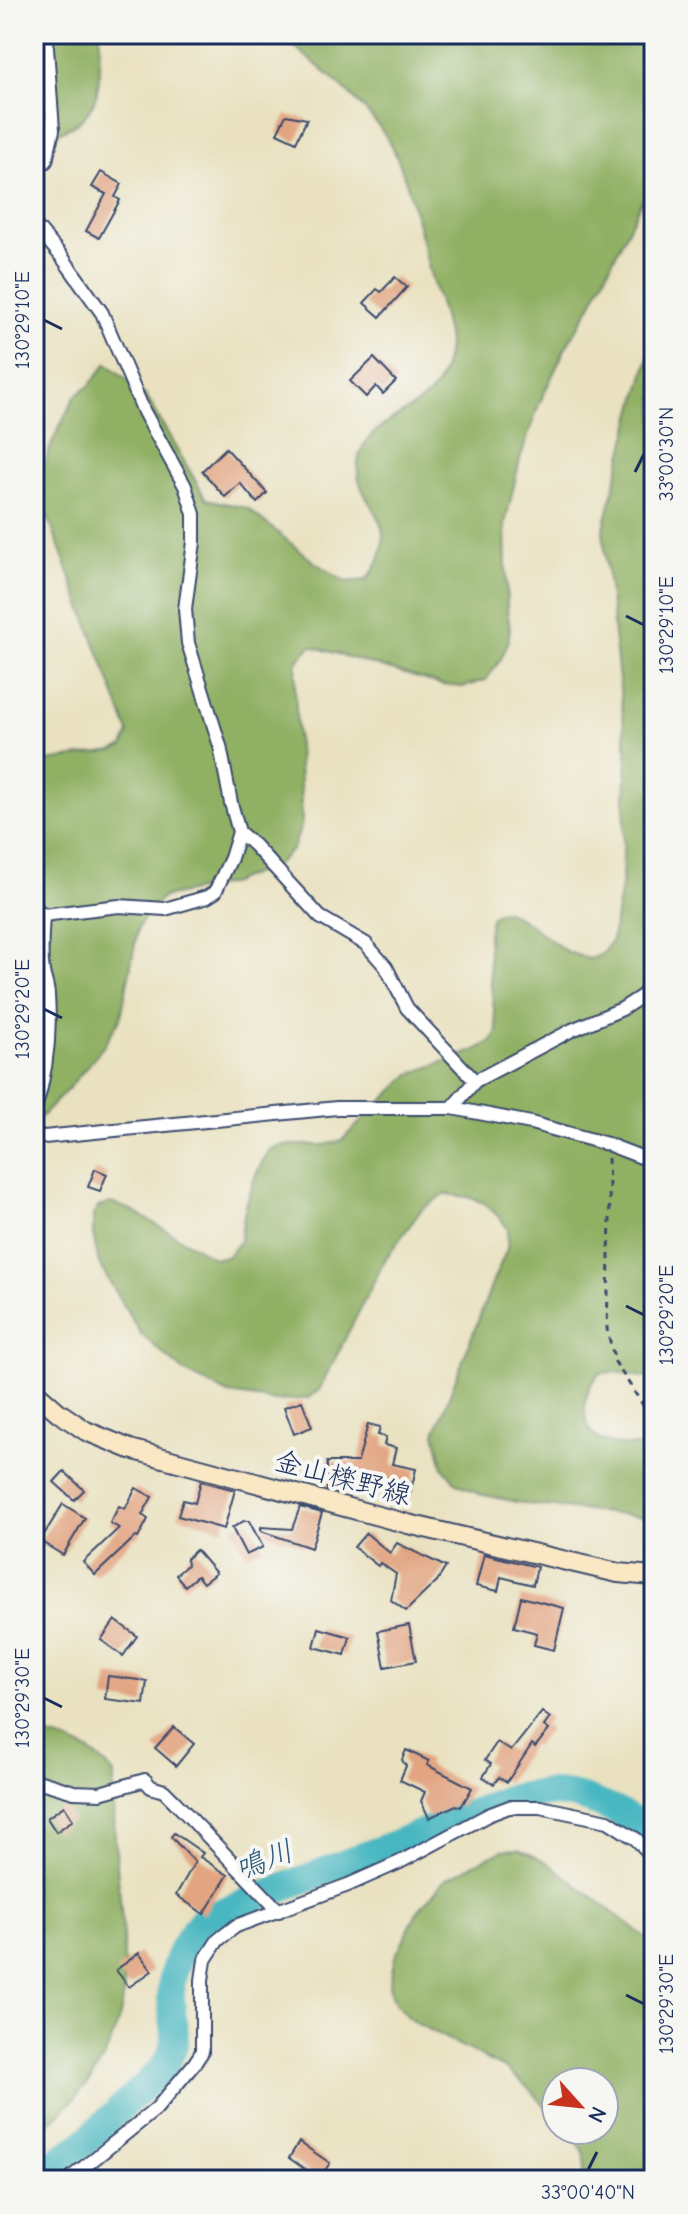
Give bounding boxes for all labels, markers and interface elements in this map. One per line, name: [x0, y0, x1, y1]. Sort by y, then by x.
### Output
text: 130°29'10"E: [11, 271, 34, 369]
text: 33°00'30"N: [655, 407, 678, 501]
text: 130°29'10"E: [655, 576, 678, 674]
text: 130°29'20"E: [11, 959, 34, 1059]
text: 130°29'20"E: [655, 1265, 678, 1365]
street label: 金山檪野線: [271, 1444, 415, 1512]
text: 130°29'30"E: [11, 1648, 34, 1748]
water label: 鳴川: [230, 1833, 298, 1888]
text: 130°29'30"E: [655, 1954, 678, 2054]
north arrow: [540, 2066, 620, 2146]
text: N: [582, 2102, 612, 2127]
text: 33°00'40"N: [541, 2181, 635, 2204]

